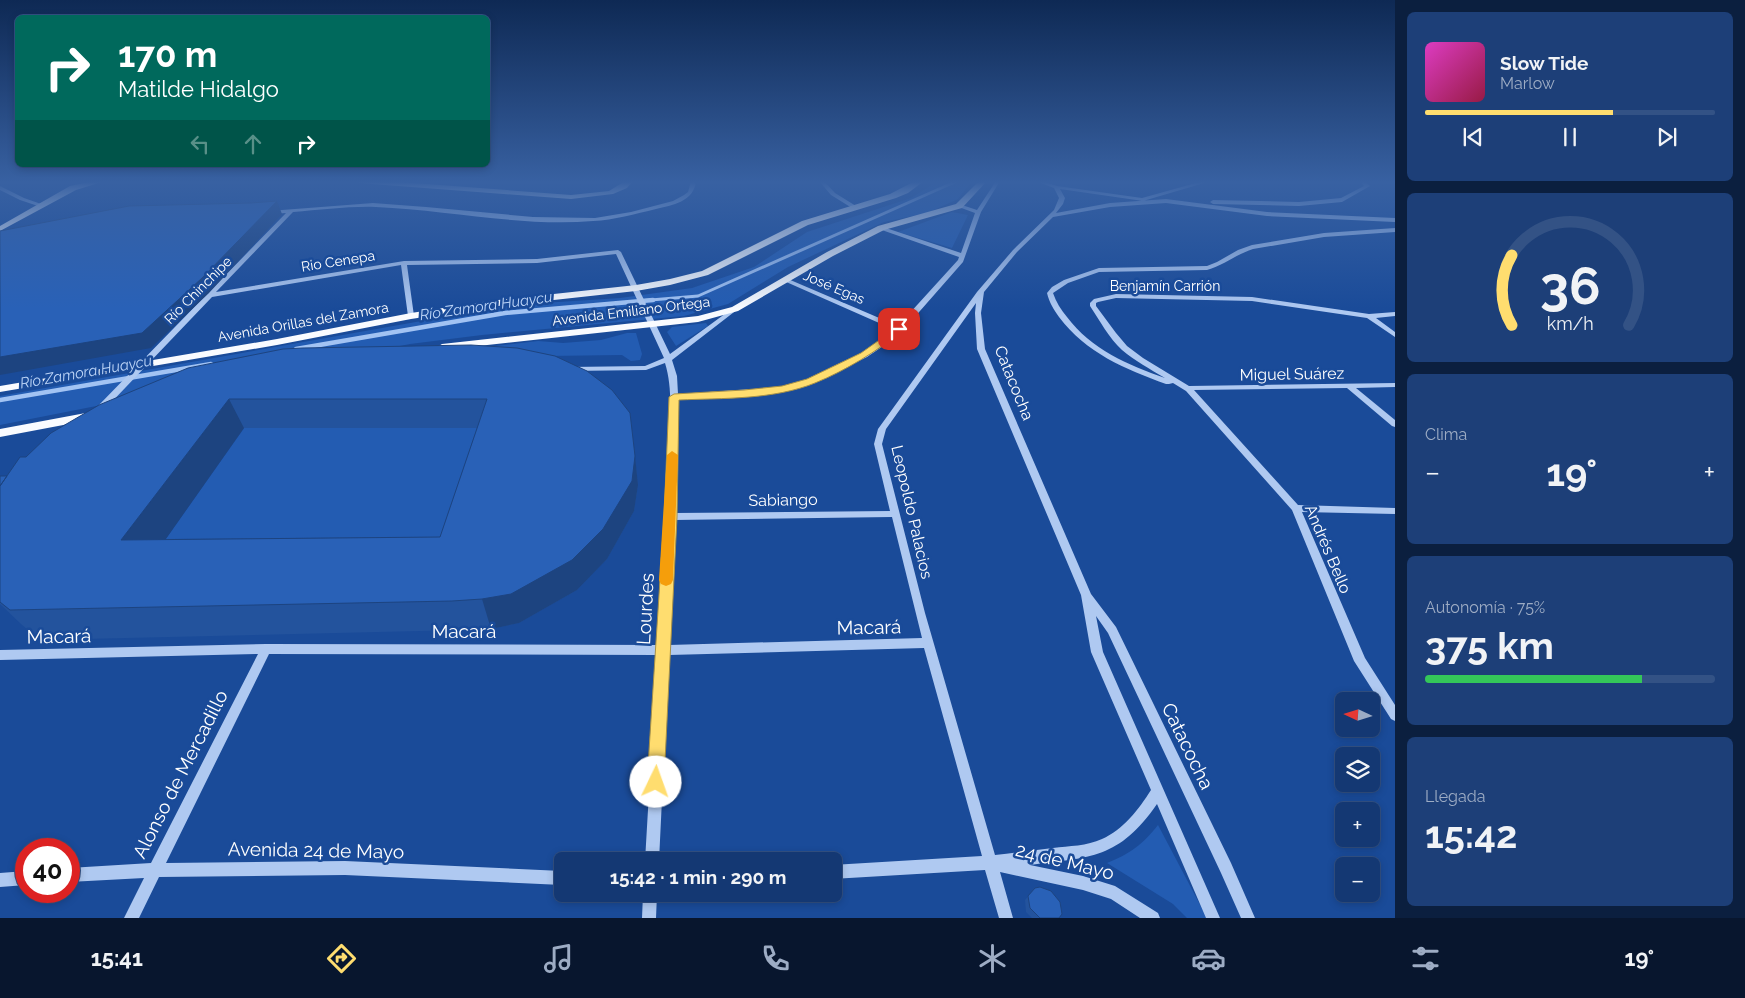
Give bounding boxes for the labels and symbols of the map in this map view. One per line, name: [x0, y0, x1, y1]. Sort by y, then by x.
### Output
street label: Rio Cenepa: [300, 247, 376, 275]
street label: Río Chinchipe: [161, 253, 235, 327]
street label: José Egas: [801, 267, 867, 307]
street label: Benjamín Carrión: [1110, 278, 1220, 294]
water label: Río Zamora Huaycu: [419, 288, 554, 324]
street label: Avenida Emiliano Ortega: [551, 293, 711, 329]
street label: Avenida Orillas del Zamora: [216, 299, 390, 345]
pin: [878, 308, 920, 350]
street label: Catacocha: [990, 343, 1038, 423]
water label: Río Zamora Huaycu: [19, 351, 154, 392]
street label: Miguel Suárez: [1239, 364, 1345, 384]
street label: Leopoldo Palacios: [887, 443, 937, 581]
street label: Sabiango: [748, 490, 818, 510]
street label: Andrés Bello: [1301, 502, 1355, 596]
street label: Lourdes: [632, 572, 658, 646]
street label: Macará: [836, 615, 902, 639]
street label: Macará: [432, 620, 496, 642]
street label: Macará: [26, 624, 92, 648]
street label: Alonso de Mercadillo: [128, 686, 232, 862]
north arrow: [1335, 692, 1380, 738]
street label: Catacocha: [1158, 699, 1218, 793]
position arrow: [629, 755, 681, 807]
street label: Avenida 24 de Mayo: [228, 837, 404, 863]
speed limit sign: 40: [15, 838, 80, 903]
street label: 24 de Mayo: [1013, 838, 1117, 884]

